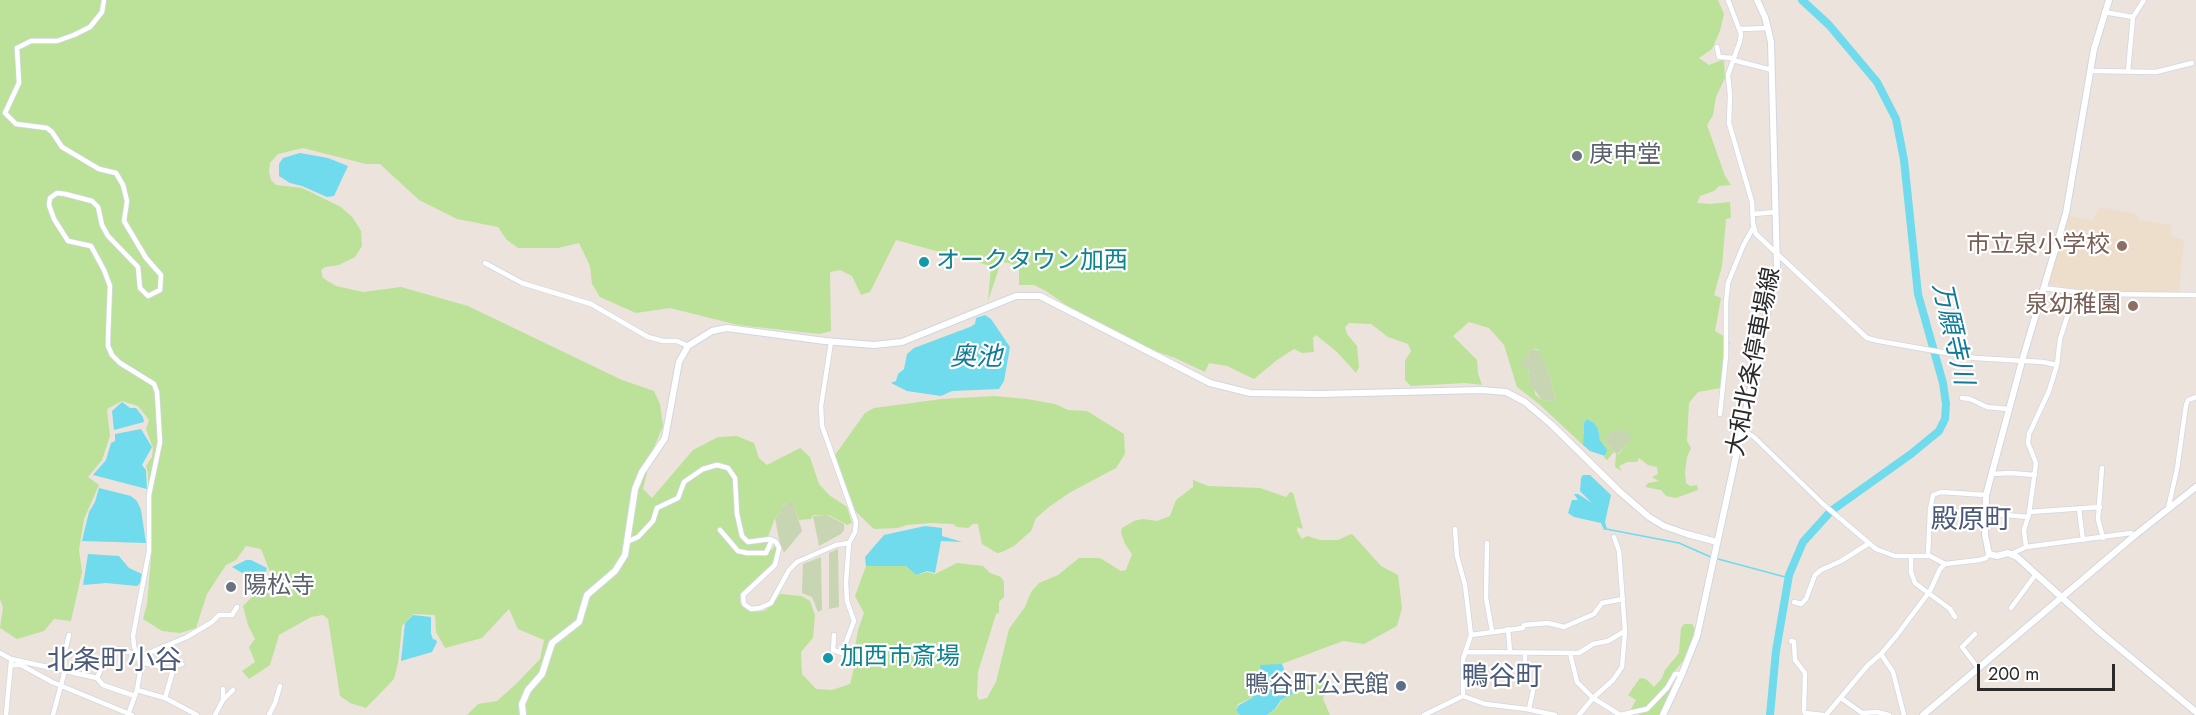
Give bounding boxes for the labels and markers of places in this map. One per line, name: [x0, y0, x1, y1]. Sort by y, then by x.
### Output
place label: 庚申堂: [1589, 142, 1661, 170]
marker: 庚申堂: [1570, 149, 1584, 163]
place label: 市立泉小学校: [1966, 232, 2110, 260]
marker: 市立泉小学校: [2115, 239, 2129, 253]
place label: オークタウン加西: [936, 248, 1128, 276]
marker: オークタウン加西: [917, 255, 931, 269]
place label: 泉幼稚園: [2025, 292, 2121, 320]
marker: 泉幼稚園: [2126, 299, 2140, 313]
place label: 陽松寺: [243, 573, 315, 601]
marker: 陽松寺: [224, 580, 238, 594]
place label: 加西市斎場: [840, 644, 960, 672]
marker: 加西市斎場: [821, 651, 835, 665]
place label: 鴨谷町公民館: [1245, 672, 1389, 700]
marker: 鴨谷町公民館: [1394, 679, 1408, 693]

